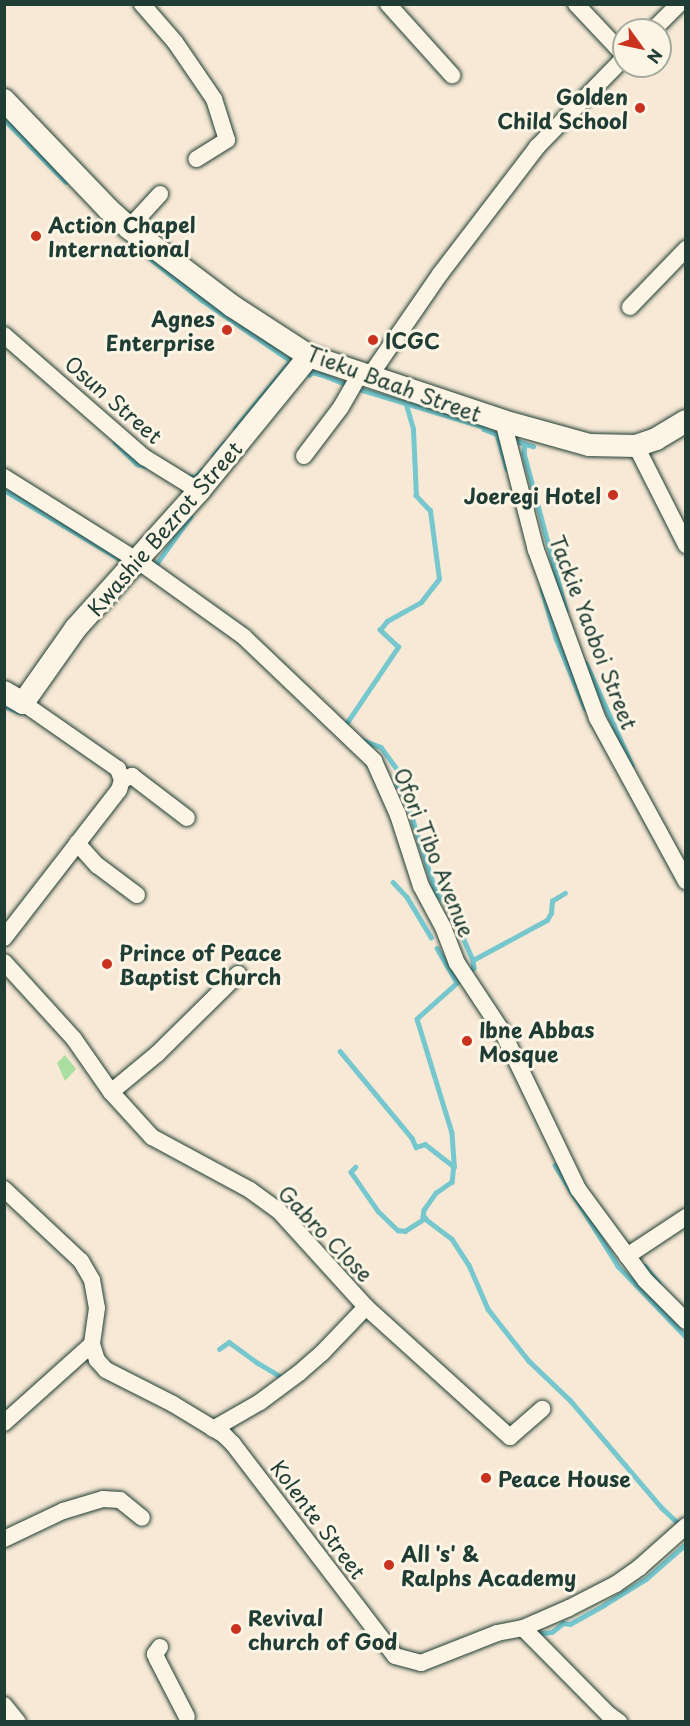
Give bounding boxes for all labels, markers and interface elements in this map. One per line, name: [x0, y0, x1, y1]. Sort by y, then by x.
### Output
north arrow: [612, 18, 672, 78]
text: N: [642, 45, 669, 69]
place label: Golden Child School: [496, 83, 628, 133]
marker: Golden Child School: [633, 101, 647, 115]
place label: Action Chapel International: [48, 211, 196, 261]
marker: Action Chapel International: [29, 229, 43, 243]
place label: Agnes Enterprise: [106, 305, 215, 355]
marker: Agnes Enterprise: [220, 323, 234, 337]
place label: ICGC: [385, 327, 440, 353]
marker: ICGC: [366, 333, 380, 347]
street label: Tieku Baah Street: [302, 339, 486, 427]
street label: Osun Street: [60, 350, 168, 448]
street label: Kwashie Bezrot Street: [81, 435, 247, 621]
place label: Joeregi Hotel: [460, 482, 601, 508]
marker: Joeregi Hotel: [606, 488, 620, 502]
street label: Tackie Yaoboi Street: [545, 531, 643, 733]
street label: Ofori Tibo Avenue: [389, 763, 481, 941]
place label: Prince of Peace Baptist Church: [119, 939, 283, 989]
marker: Prince of Peace Baptist Church: [100, 957, 114, 971]
place label: Ibne Abbas Mosque: [479, 1016, 595, 1066]
marker: Ibne Abbas Mosque: [460, 1034, 474, 1048]
street label: Gabro Close: [274, 1179, 378, 1287]
street label: Kolente Street: [266, 1455, 372, 1583]
place label: Peace House: [498, 1465, 631, 1491]
marker: Peace House: [479, 1471, 493, 1485]
place label: All 's' & Ralphs Academy: [401, 1540, 577, 1590]
marker: All 's' & Ralphs Academy: [382, 1558, 396, 1572]
place label: Revival church of God: [248, 1604, 399, 1654]
marker: Revival church of God: [229, 1622, 243, 1636]

